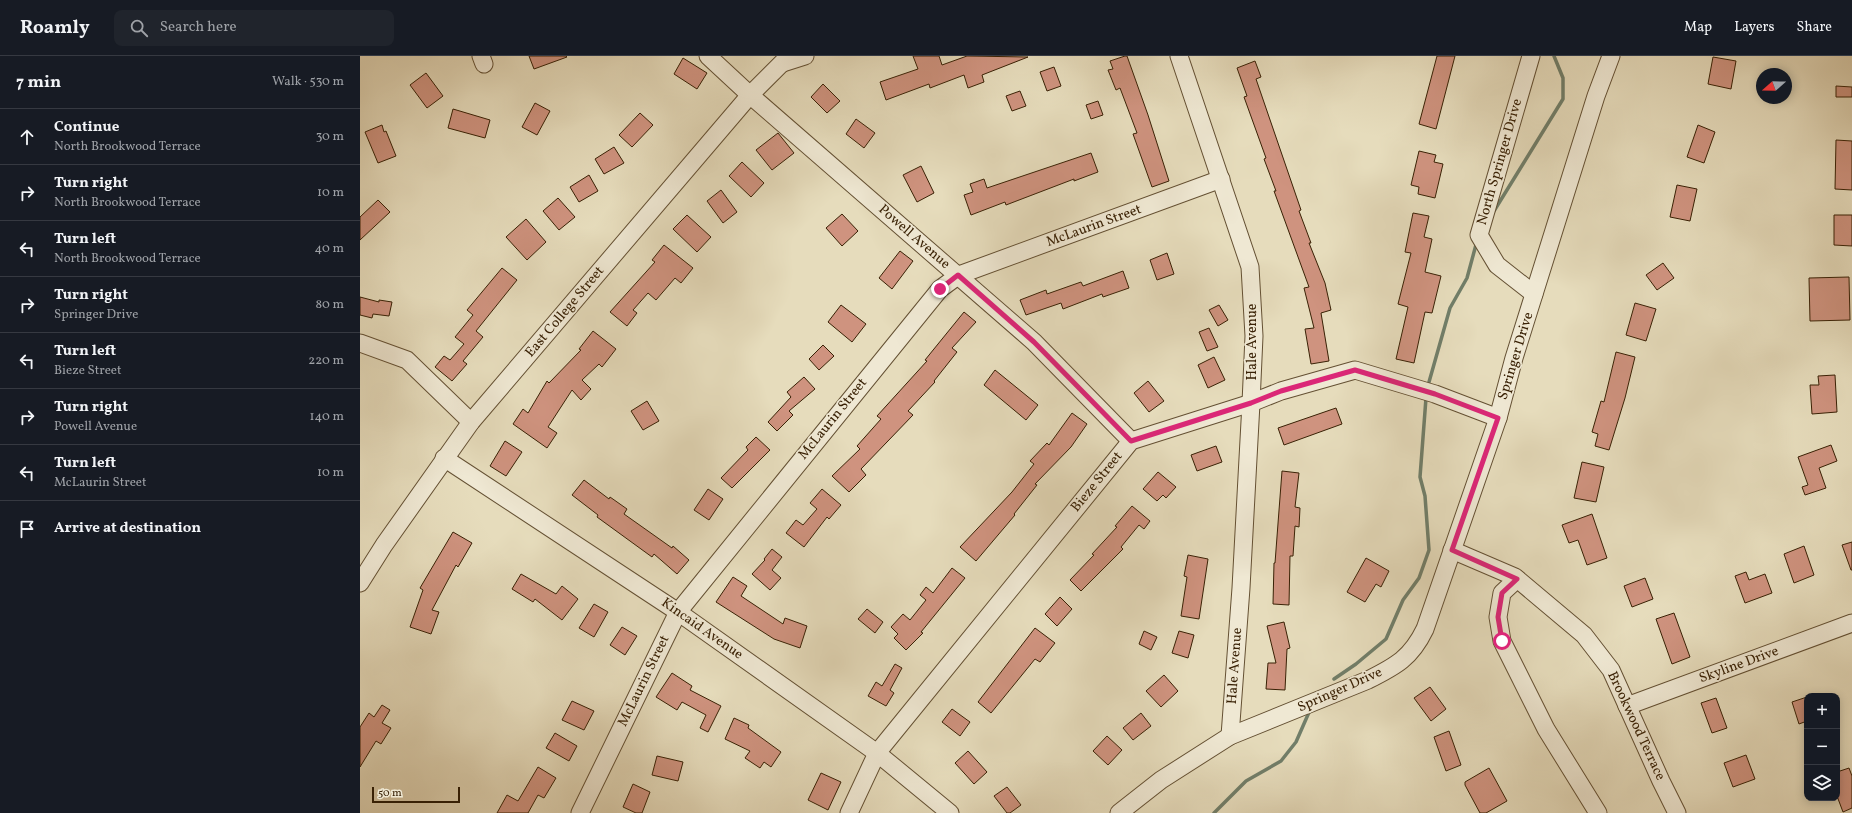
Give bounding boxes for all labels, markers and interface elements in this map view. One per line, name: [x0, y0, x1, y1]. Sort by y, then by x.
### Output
search box: [114, 10, 394, 46]
text: Roamly: [20, 15, 90, 41]
icon: search: [128, 17, 150, 39]
text: Search here: [160, 17, 237, 38]
text: Map: [1684, 18, 1712, 37]
text: Layers: [1734, 18, 1774, 37]
text: Share: [1796, 18, 1832, 37]
north arrow: [1756, 68, 1792, 104]
text: 7 min: [16, 71, 61, 94]
text: Walk · 530 m: [272, 73, 344, 91]
street label: North Springer Drive: [1473, 96, 1527, 227]
text: Continue: [54, 117, 119, 138]
icon: ahead: [16, 126, 38, 148]
text: 30 m: [316, 128, 344, 146]
text: North Brookwood Terrace: [54, 138, 201, 156]
text: Turn right: [54, 173, 128, 194]
icon: right: [16, 182, 38, 204]
text: 10 m: [317, 184, 344, 202]
text: North Brookwood Terrace: [54, 194, 201, 212]
street label: Powell Avenue: [874, 200, 954, 274]
street label: McLaurin Street: [1044, 200, 1144, 252]
text: Turn left: [54, 229, 116, 250]
icon: left: [16, 238, 38, 260]
text: 40 m: [315, 240, 344, 258]
text: North Brookwood Terrace: [54, 250, 201, 268]
street label: East College Street: [521, 262, 609, 362]
route end: [931, 280, 949, 298]
text: Turn right: [54, 285, 128, 306]
icon: right: [16, 294, 38, 316]
text: 80 m: [315, 296, 344, 314]
street label: Hale Avenue: [1243, 303, 1262, 380]
text: Springer Drive: [54, 306, 138, 324]
street label: Springer Drive: [1494, 309, 1538, 402]
text: Turn left: [54, 341, 116, 362]
icon: left: [16, 350, 38, 372]
text: 220 m: [308, 352, 344, 370]
text: Bieze Street: [54, 362, 122, 380]
street label: McLaurin Street: [794, 374, 872, 464]
text: Turn right: [54, 397, 128, 418]
icon: right: [16, 406, 38, 428]
text: 140 m: [310, 408, 344, 426]
text: Powell Avenue: [54, 418, 137, 436]
street label: Bieze Street: [1067, 448, 1127, 516]
text: Turn left: [54, 453, 116, 474]
icon: left: [16, 462, 38, 484]
text: 10 m: [317, 464, 344, 482]
text: McLaurin Street: [54, 474, 147, 492]
icon: arrive: [16, 518, 38, 540]
text: Arrive at destination: [54, 518, 201, 539]
street label: Kincaid Avenue: [657, 594, 747, 665]
street label: Hale Avenue: [1223, 627, 1247, 705]
street label: McLaurin Street: [614, 632, 674, 730]
route start: [1493, 632, 1511, 650]
street label: Skyline Drive: [1697, 642, 1782, 688]
street label: Springer Drive: [1295, 663, 1386, 717]
street label: Brookwood Terrace: [1602, 668, 1670, 784]
map controls: [1804, 693, 1840, 801]
button: +: [1804, 693, 1840, 729]
button: −: [1804, 729, 1840, 765]
button: layers: [1804, 765, 1840, 801]
scale bar: [372, 785, 460, 804]
text: 50 m: [378, 786, 402, 801]

